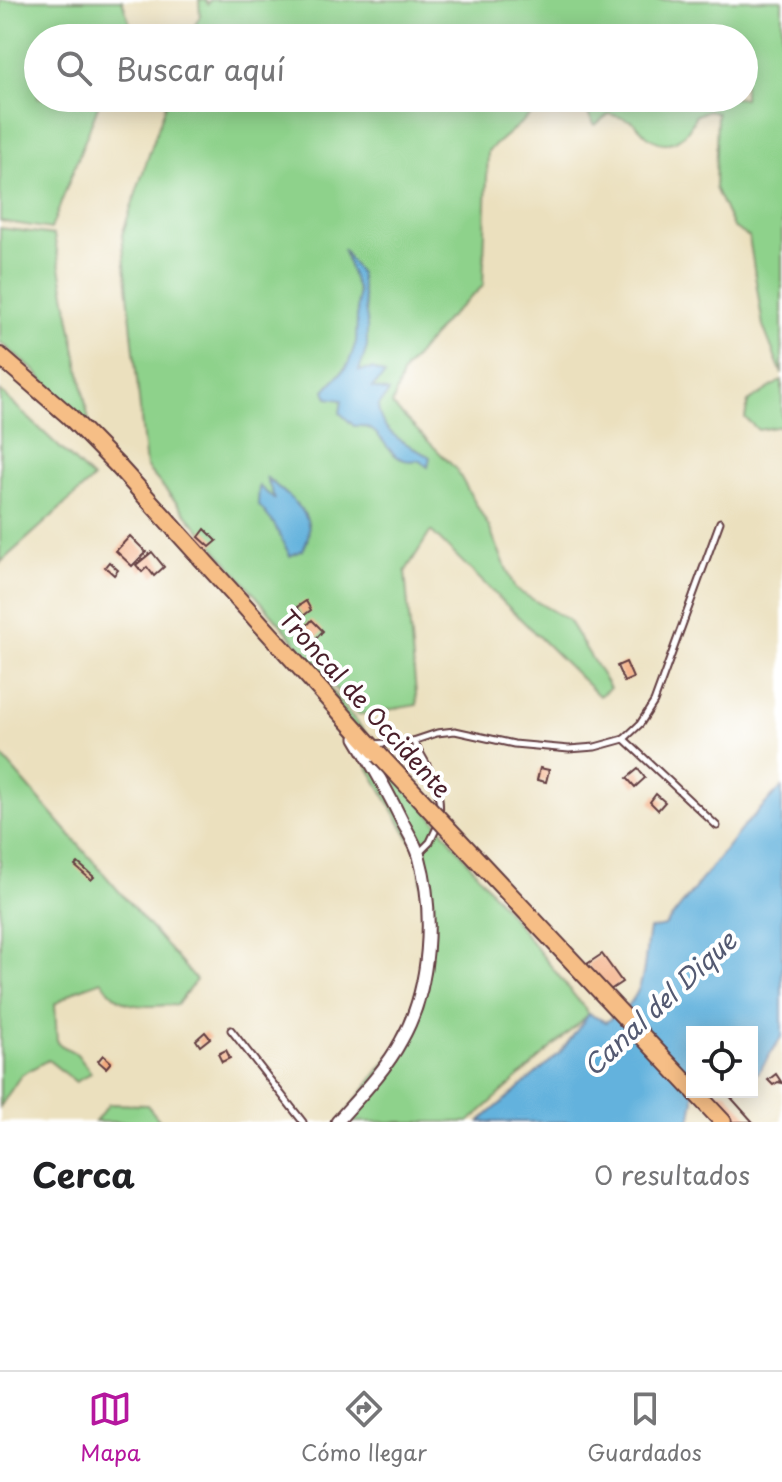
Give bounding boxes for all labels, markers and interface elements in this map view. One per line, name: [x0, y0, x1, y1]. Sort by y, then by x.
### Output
search box: [24, 24, 758, 112]
icon: search: [52, 46, 96, 90]
text: Buscar aquí: [116, 46, 285, 91]
street label: Troncal de Occidente: [271, 601, 461, 805]
water label: Canal del Dique: [574, 920, 746, 1085]
map controls: [686, 1026, 758, 1098]
button: locate: [686, 1026, 758, 1098]
text: Cerca: [32, 1148, 135, 1200]
text: 0 resultados: [594, 1155, 750, 1194]
tab: Mapa: [80, 1387, 141, 1468]
tab: Cómo llegar: [301, 1387, 427, 1468]
tab: Guardados: [587, 1387, 702, 1468]

